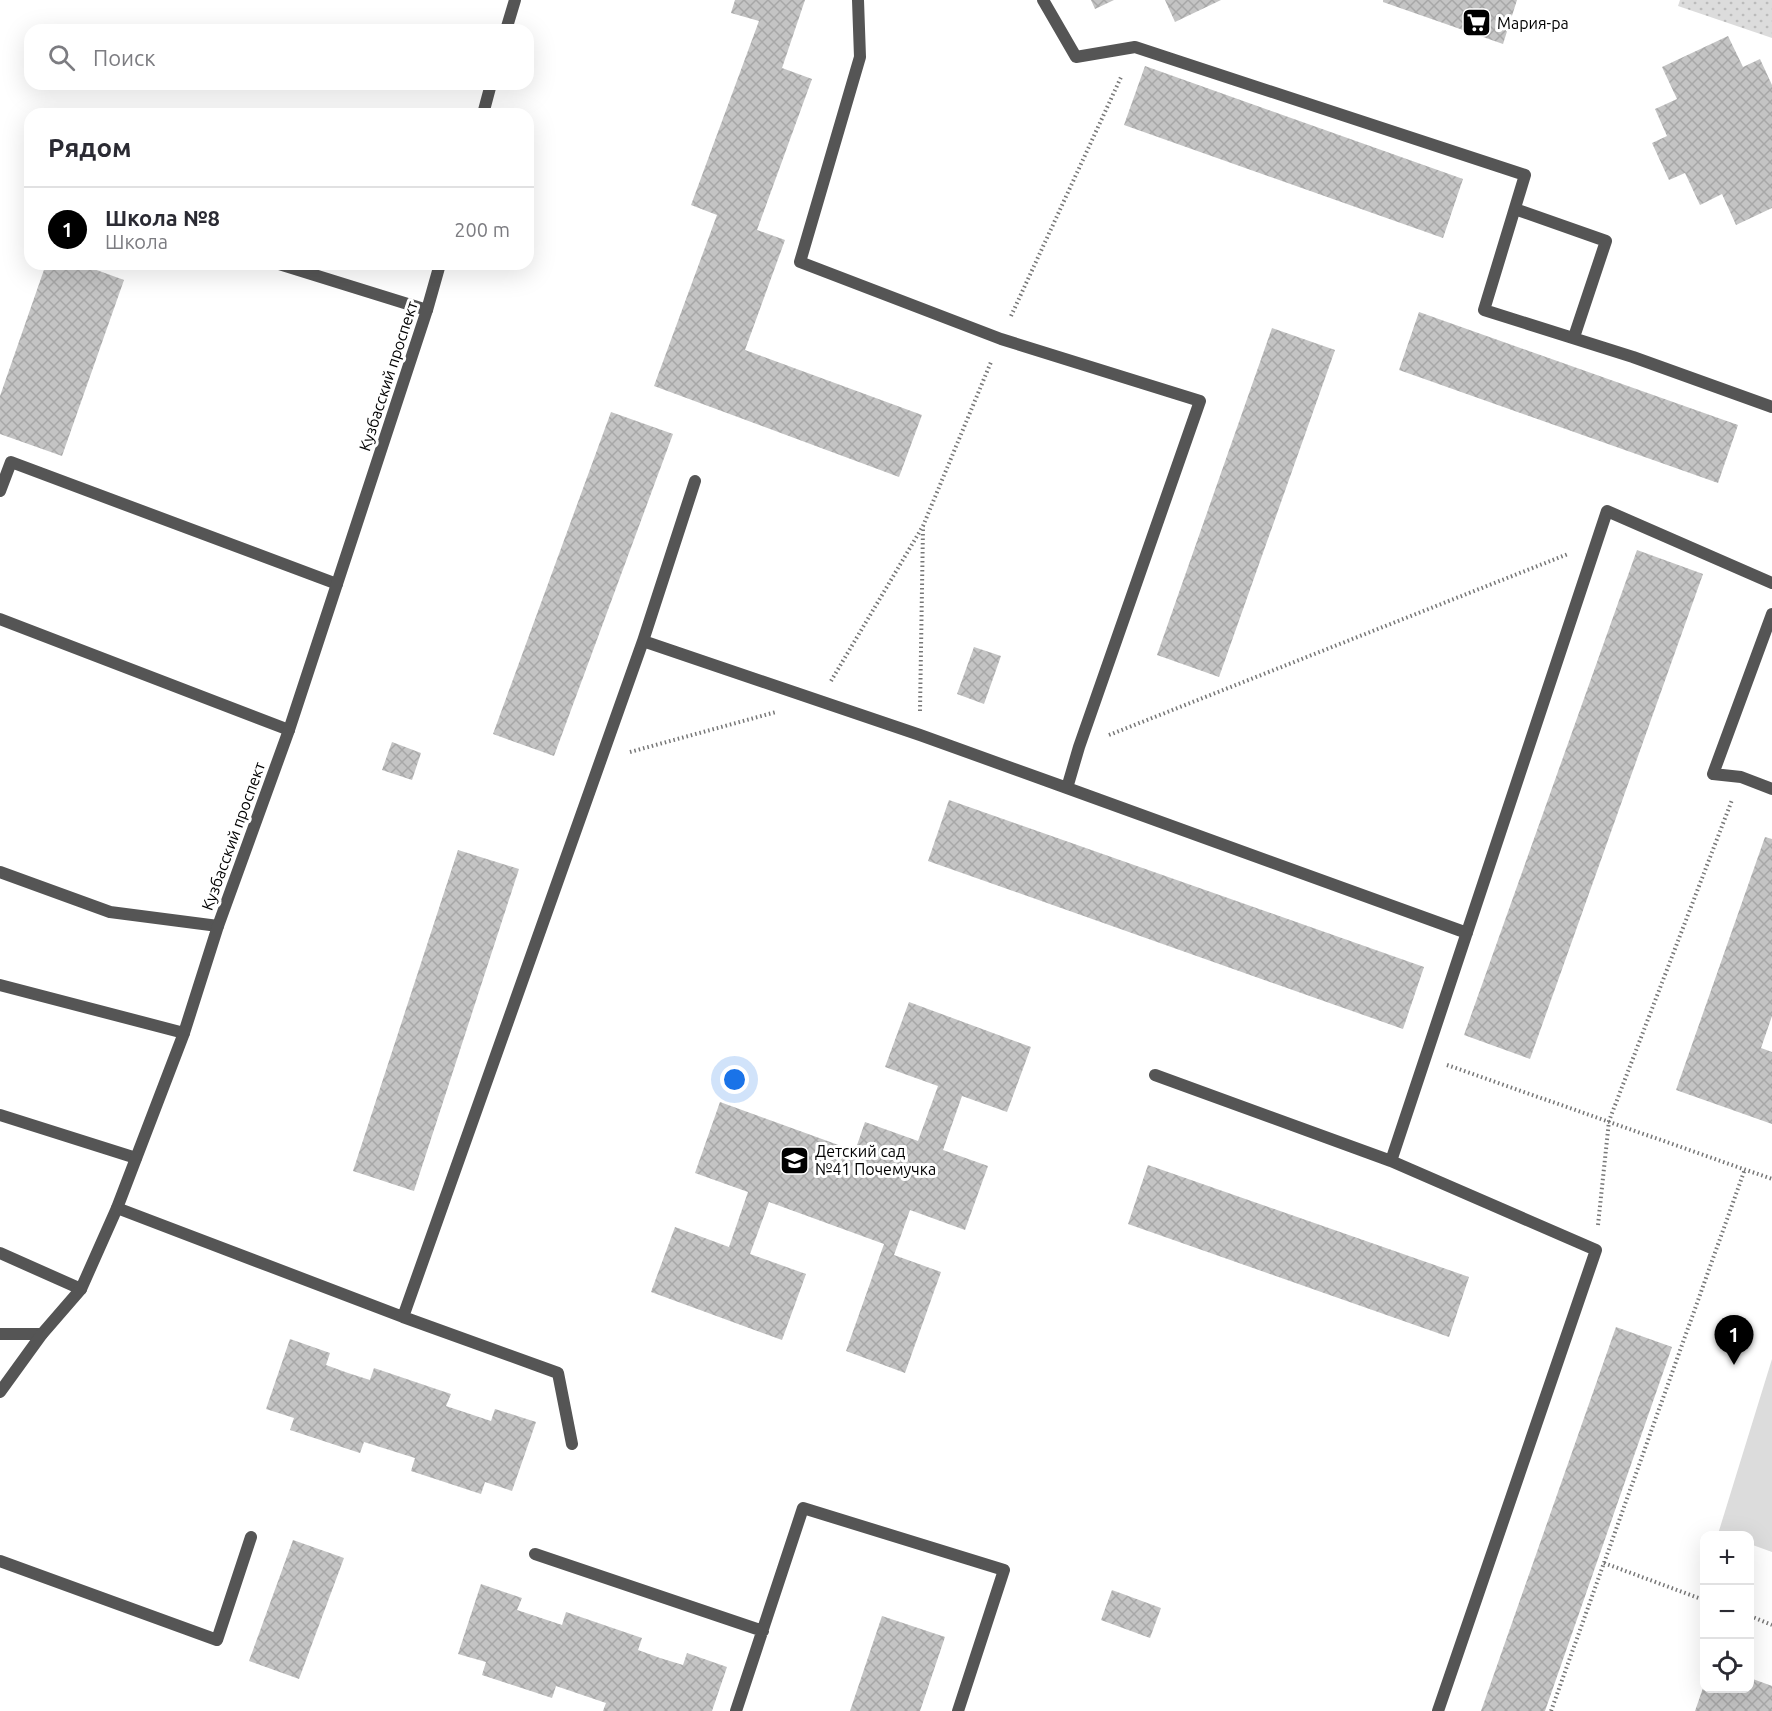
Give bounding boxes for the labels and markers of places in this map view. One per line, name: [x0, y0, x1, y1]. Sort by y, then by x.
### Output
supermarket icon: Мария-ра: [1460, 7, 1492, 39]
place label: Мария-ра: [1497, 14, 1569, 32]
place label: Детский сад №41 Почемучка: [815, 1142, 936, 1178]
school or university icon: Детский сад №41 Почемучка: [778, 1144, 810, 1176]
pin: 1: [1714, 1316, 1754, 1365]

